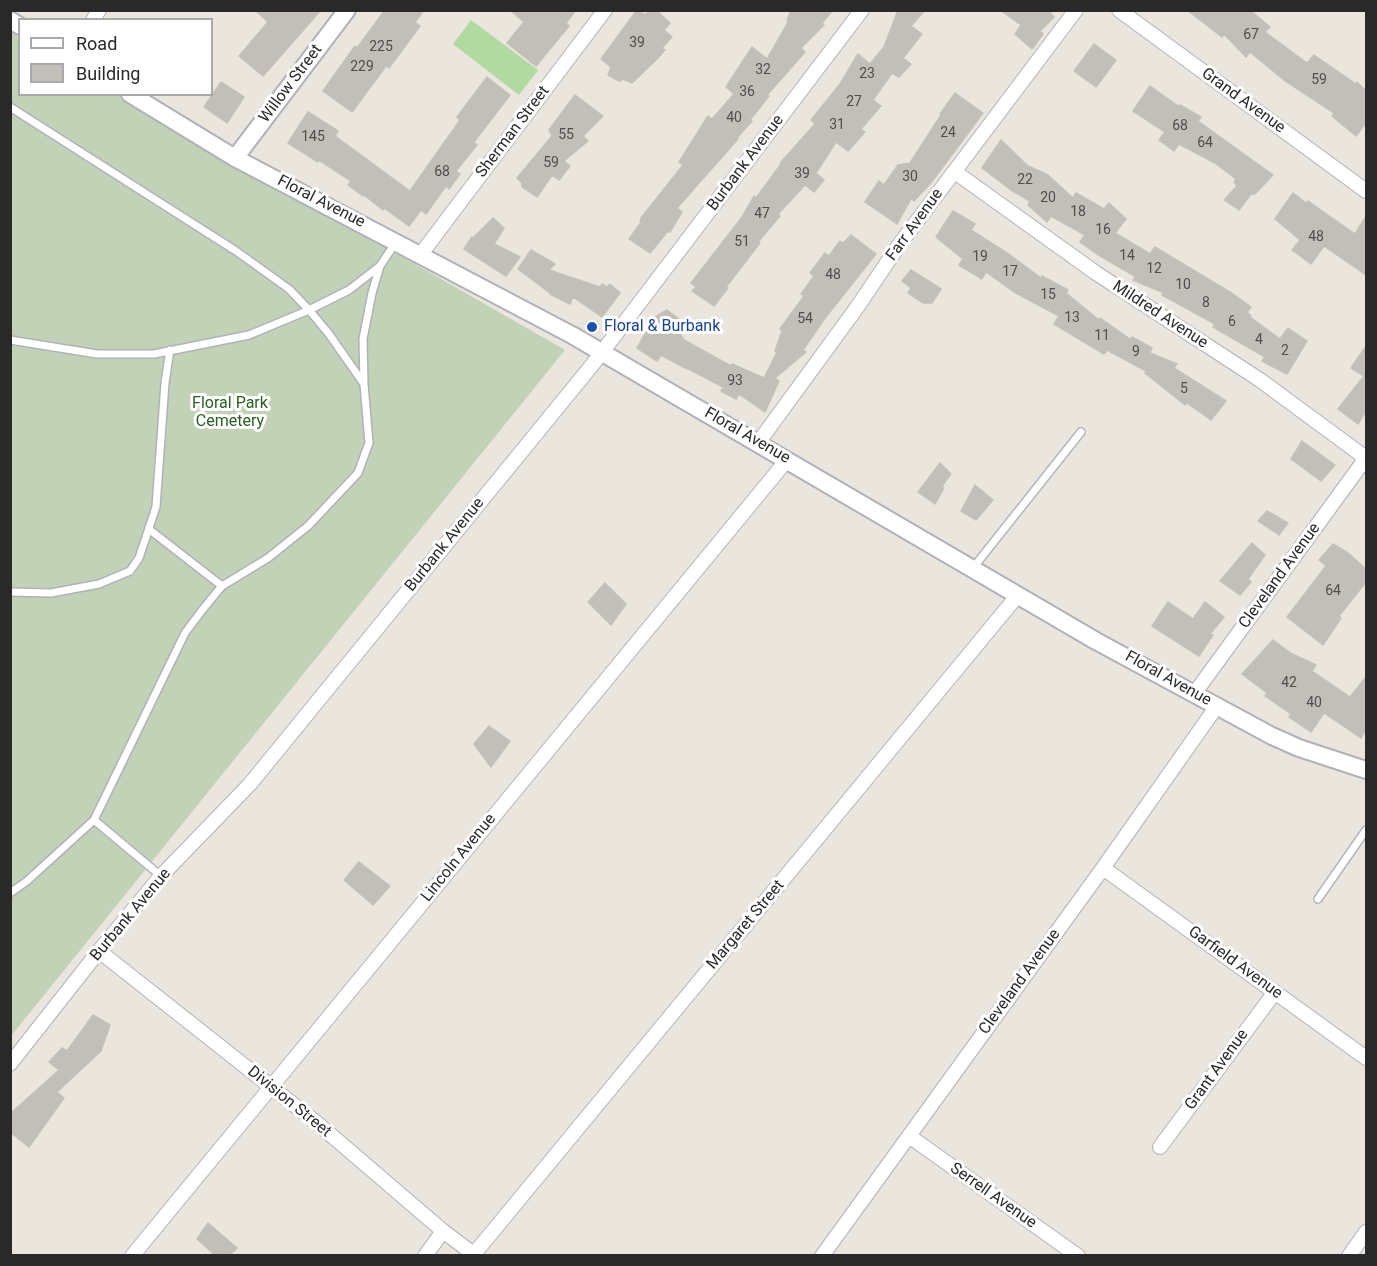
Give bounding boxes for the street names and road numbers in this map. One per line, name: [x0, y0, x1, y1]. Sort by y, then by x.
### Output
street label: Willow Street: [255, 41, 327, 127]
street label: Grand Avenue: [1197, 64, 1289, 138]
street label: Sherman Street: [472, 82, 554, 182]
street label: Burbank Avenue: [704, 111, 788, 215]
street label: Floral Avenue: [274, 172, 368, 232]
street label: Farr Avenue: [882, 185, 948, 265]
street label: Mildred Avenue: [1109, 277, 1211, 353]
street label: Floral Avenue: [701, 404, 793, 468]
street label: Burbank Avenue: [401, 494, 489, 596]
street label: Cleveland Avenue: [1235, 520, 1325, 632]
street label: Floral Avenue: [1121, 647, 1215, 711]
street label: Lincoln Avenue: [418, 810, 500, 906]
street label: Burbank Avenue: [87, 865, 175, 965]
street label: Margaret Street: [703, 876, 789, 974]
street label: Garfield Avenue: [1184, 922, 1286, 1004]
street label: Cleveland Avenue: [975, 926, 1065, 1038]
street label: Grant Avenue: [1181, 1026, 1253, 1114]
street label: Division Street: [243, 1062, 335, 1142]
street label: Serrell Avenue: [946, 1159, 1040, 1233]

